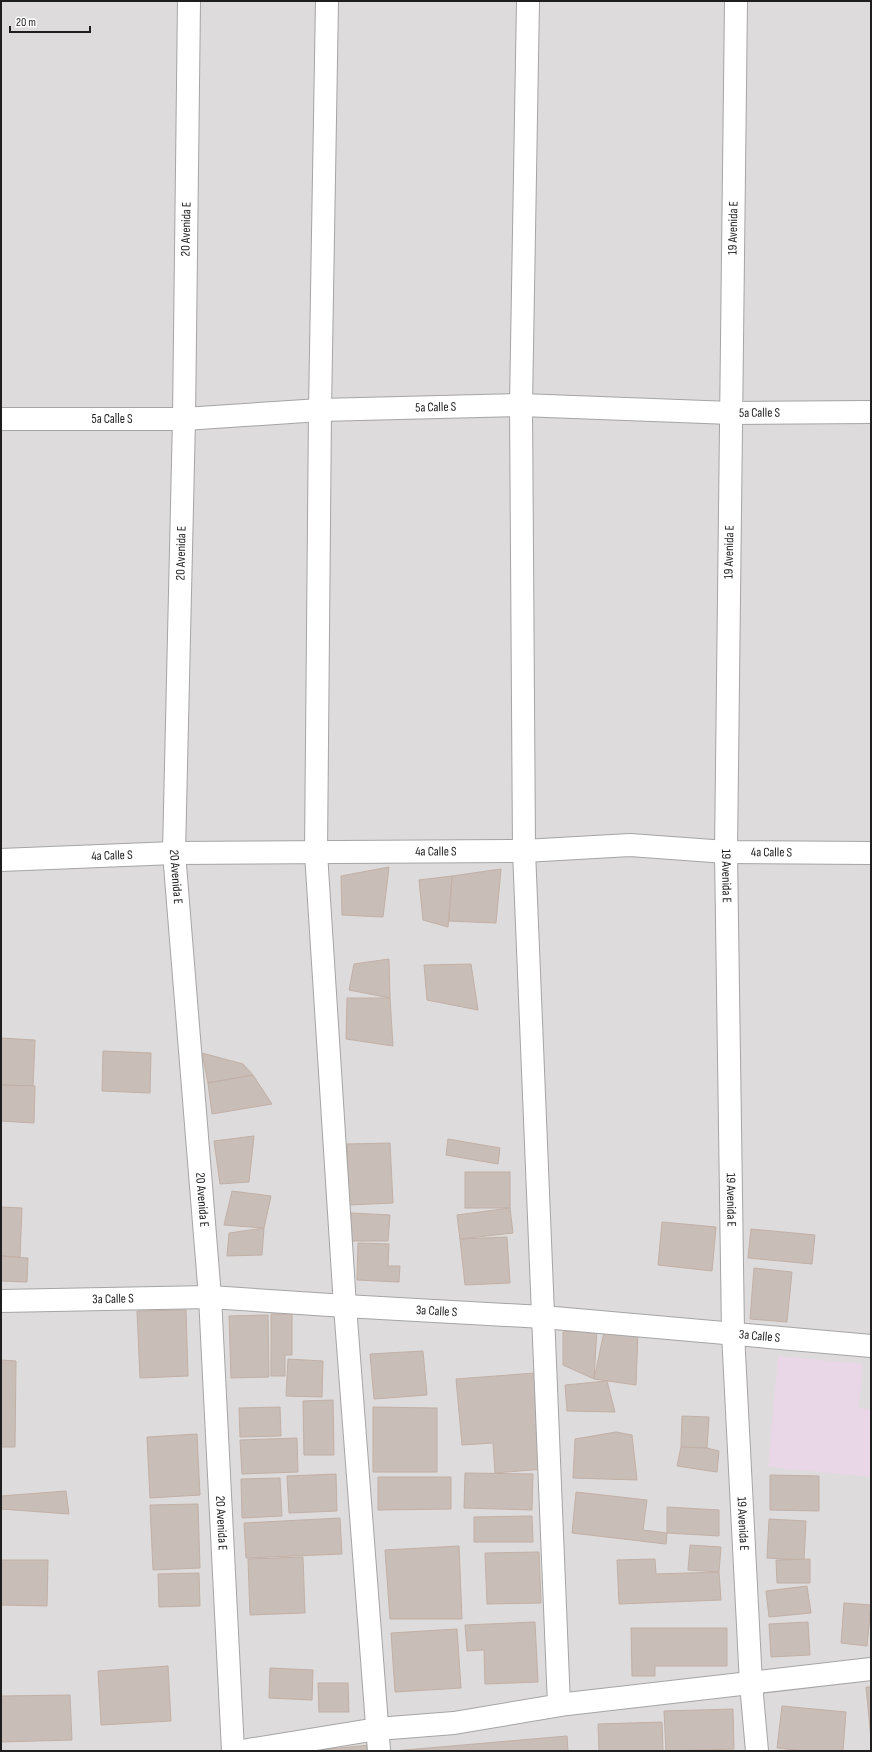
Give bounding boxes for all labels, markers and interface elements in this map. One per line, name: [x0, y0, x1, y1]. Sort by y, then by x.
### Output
scale bar: [10, 8, 90, 34]
text: 20 m: [16, 15, 36, 30]
street label: 19 Avenida E: [725, 201, 741, 255]
street label: 20 Avenida E: [178, 202, 194, 256]
street label: 5a Calle S: [415, 399, 457, 416]
street label: 5a Calle S: [739, 405, 781, 421]
street label: 5a Calle S: [91, 411, 133, 427]
street label: 19 Avenida E: [721, 525, 737, 579]
street label: 20 Avenida E: [173, 526, 189, 580]
street label: 4a Calle S: [415, 843, 457, 860]
street label: 4a Calle S: [751, 844, 793, 860]
street label: 4a Calle S: [91, 847, 133, 864]
street label: 20 Avenida E: [166, 849, 186, 905]
street label: 19 Avenida E: [718, 849, 735, 903]
street label: 20 Avenida E: [192, 1172, 212, 1228]
street label: 19 Avenida E: [723, 1173, 739, 1227]
street label: 3a Calle S: [92, 1290, 134, 1307]
street label: 3a Calle S: [415, 1302, 458, 1320]
street label: 3a Calle S: [738, 1326, 781, 1346]
street label: 20 Avenida E: [212, 1495, 231, 1551]
street label: 19 Avenida E: [733, 1496, 752, 1551]

